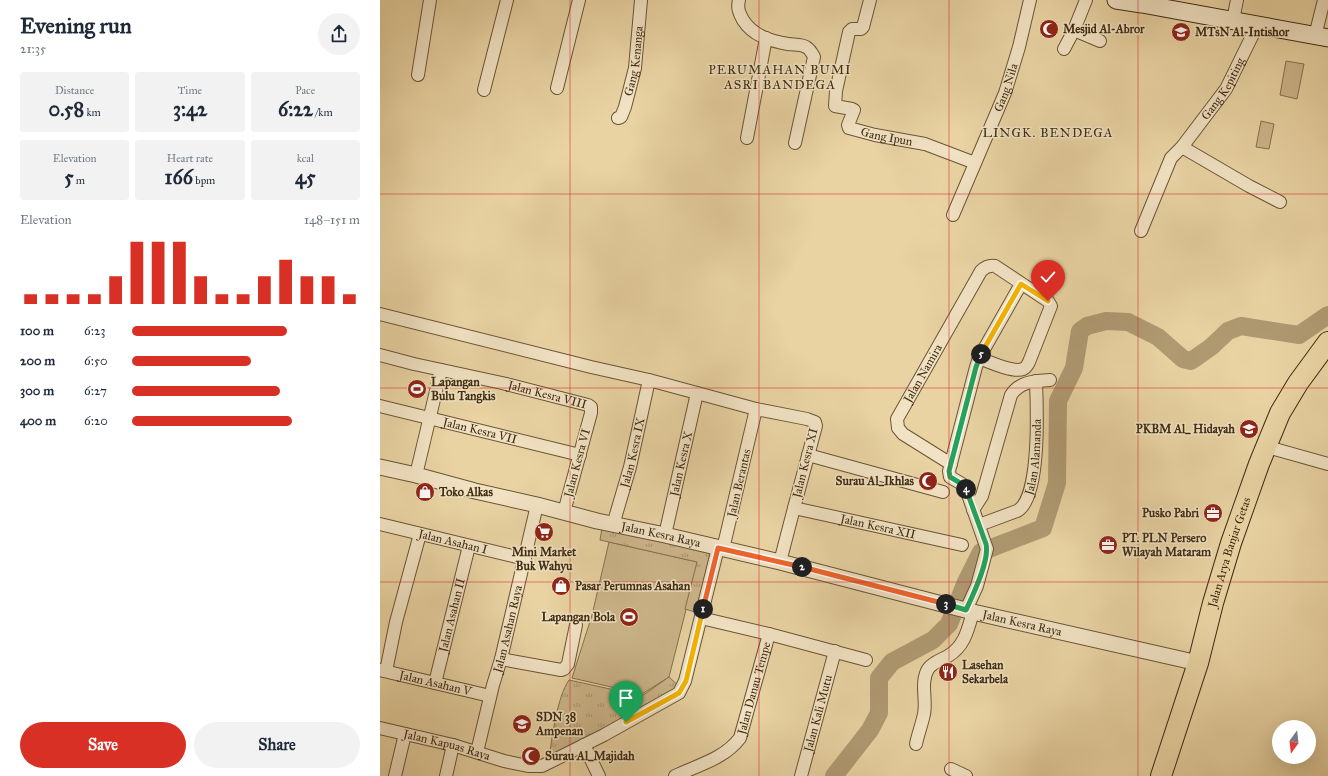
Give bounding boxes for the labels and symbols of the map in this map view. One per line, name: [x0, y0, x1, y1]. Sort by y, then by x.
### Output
mosque icon: Mesjid Al-Abror: [1038, 18, 1060, 40]
school or university icon: MTsN Al-Intishor: [1170, 21, 1192, 43]
place label: Mesjid Al-Abror: [1063, 22, 1145, 37]
street label: Gang Kenanga: [621, 24, 646, 97]
place label: MTsN Al-Intishor: [1195, 25, 1290, 39]
street label: Gang Kepiting: [1198, 55, 1248, 122]
street label: Gang Nila: [991, 61, 1021, 114]
district label: PERUMAHAN BUMI ASRI BANDEGA: [708, 62, 852, 93]
street label: Gang Ipun: [859, 125, 914, 149]
district label: LINGK. BENDEGA: [982, 125, 1114, 141]
pin: [1031, 260, 1065, 301]
street label: Jalan Namira: [900, 341, 946, 407]
pin: 5: [971, 344, 991, 364]
place label: Lapangan Bulu Tangkis: [431, 375, 496, 404]
street label: Jalan Kesra VIII: [504, 377, 588, 411]
sports icon: Lapangan Bulu Tangkis: [406, 378, 428, 400]
street label: Jalan Kesra VII: [439, 414, 518, 446]
street label: Jalan Kesra IX: [617, 416, 648, 492]
street label: Jalan Alamanda: [1021, 418, 1044, 499]
school or university icon: PKBM Al_ Hidayah: [1238, 418, 1260, 440]
place label: PKBM Al_ Hidayah: [1136, 422, 1235, 437]
street label: Jalan Kesra VI: [561, 427, 594, 501]
street label: Jalan Kesra XI: [789, 427, 821, 502]
street label: Jalan Kesra X: [666, 429, 695, 500]
street label: Jalan Berantas: [724, 447, 755, 521]
mosque icon: Surau Al_Ikhlas: [917, 470, 939, 492]
place label: Surau Al_Ikhlas: [836, 474, 915, 488]
pin: 4: [956, 479, 976, 499]
shop icon: Toko Alkas: [414, 481, 436, 503]
place label: Toko Alkas: [438, 485, 493, 499]
street label: Jalan Arya Banjar Getas: [1205, 495, 1254, 611]
office icon: Pusko Pabri: [1202, 502, 1224, 524]
place label: Pusko Pabri: [1142, 506, 1200, 520]
street label: Jalan Kesra XII: [837, 511, 917, 542]
street label: Jalan Kesra Raya: [618, 519, 703, 550]
supermarket icon: Mini Market Buk Wahyu: [533, 521, 555, 543]
street label: Jalan Asahan I: [415, 526, 489, 557]
place label: PT. PLN Persero Wilayah Mataram: [1122, 531, 1212, 560]
office icon: PT. PLN Persero Wilayah Mataram: [1097, 534, 1119, 556]
place label: Mini Market Buk Wahyu: [512, 545, 577, 574]
pin: 2: [792, 557, 812, 577]
shop icon: Pasar Perumnas Asahan: [550, 575, 572, 597]
street label: Jalan Asahan II: [435, 577, 468, 656]
place label: Pasar Perumnas Asahan: [575, 579, 691, 593]
street label: Jalan Asahan Raya: [490, 583, 525, 676]
pin: 3: [936, 594, 956, 614]
pin: 1: [693, 599, 713, 619]
sports icon: Lapangan Bola: [618, 606, 640, 628]
street label: Jalan Kesra Raya: [979, 607, 1064, 639]
place label: Lapangan Bola: [541, 610, 616, 625]
street label: Jalan Danau Tempe: [734, 640, 773, 738]
place label: Lasehan Sekarbela: [962, 658, 1009, 686]
restaurant icon: Lasehan Sekarbela: [937, 661, 959, 683]
street label: Jalan Asahan V: [396, 667, 474, 699]
street label: Jalan Kali Mutu: [800, 673, 835, 755]
pin: [609, 681, 643, 722]
place label: SDN 38 Ampenan: [535, 710, 584, 739]
school or university icon: SDN 38 Ampenan: [511, 713, 533, 735]
north arrow: [1272, 720, 1316, 764]
street label: Jalan Kapuas Raya: [400, 726, 493, 764]
mosque icon: Surau Al_Majidah: [520, 745, 542, 767]
place label: Surau Al_Majidah: [545, 749, 635, 764]

